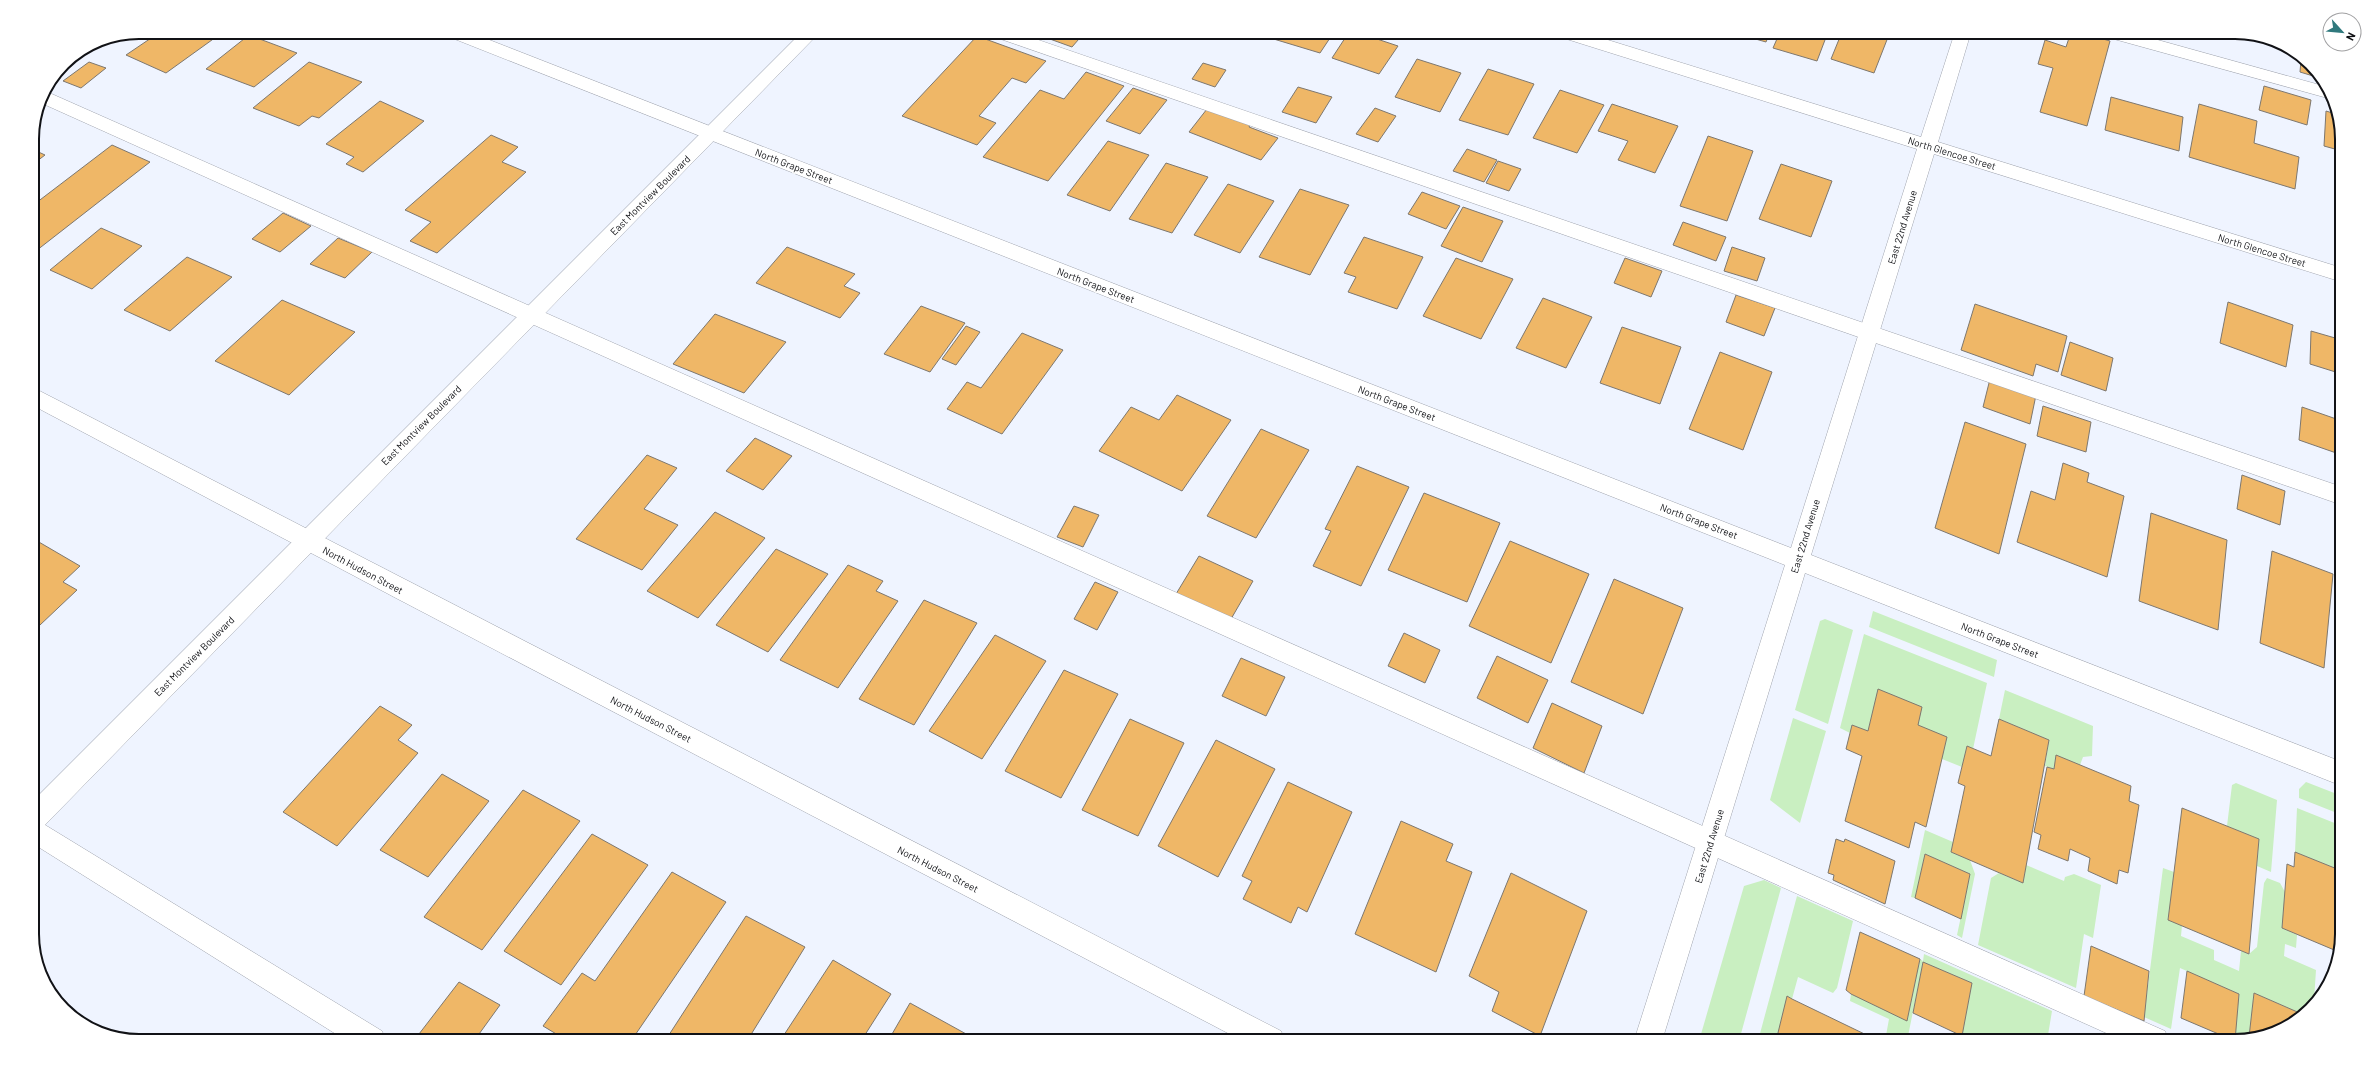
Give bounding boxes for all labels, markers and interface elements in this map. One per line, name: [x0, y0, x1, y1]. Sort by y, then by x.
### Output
north arrow: [2322, 12, 2362, 52]
text: N: [2344, 31, 2359, 43]
street label: North Glencoe Street: [1907, 134, 1998, 172]
street label: North Grape Street: [754, 146, 835, 186]
street label: East Montview Boulevard: [607, 152, 693, 238]
street label: East 22nd Avenue: [1885, 188, 1919, 266]
street label: North Glencoe Street: [2217, 231, 2308, 269]
street label: North Grape Street: [1056, 265, 1137, 305]
street label: East Montview Boulevard: [378, 382, 464, 468]
street label: North Grape Street: [1357, 383, 1438, 423]
street label: East 22nd Avenue: [1788, 497, 1822, 575]
street label: North Grape Street: [1659, 501, 1740, 541]
street label: North Hudson Street: [321, 544, 406, 596]
street label: East Montview Boulevard: [151, 613, 237, 699]
street label: North Grape Street: [1960, 620, 2041, 660]
street label: North Hudson Street: [608, 693, 694, 745]
street label: East 22nd Avenue: [1692, 807, 1726, 885]
street label: North Hudson Street: [895, 843, 981, 895]

